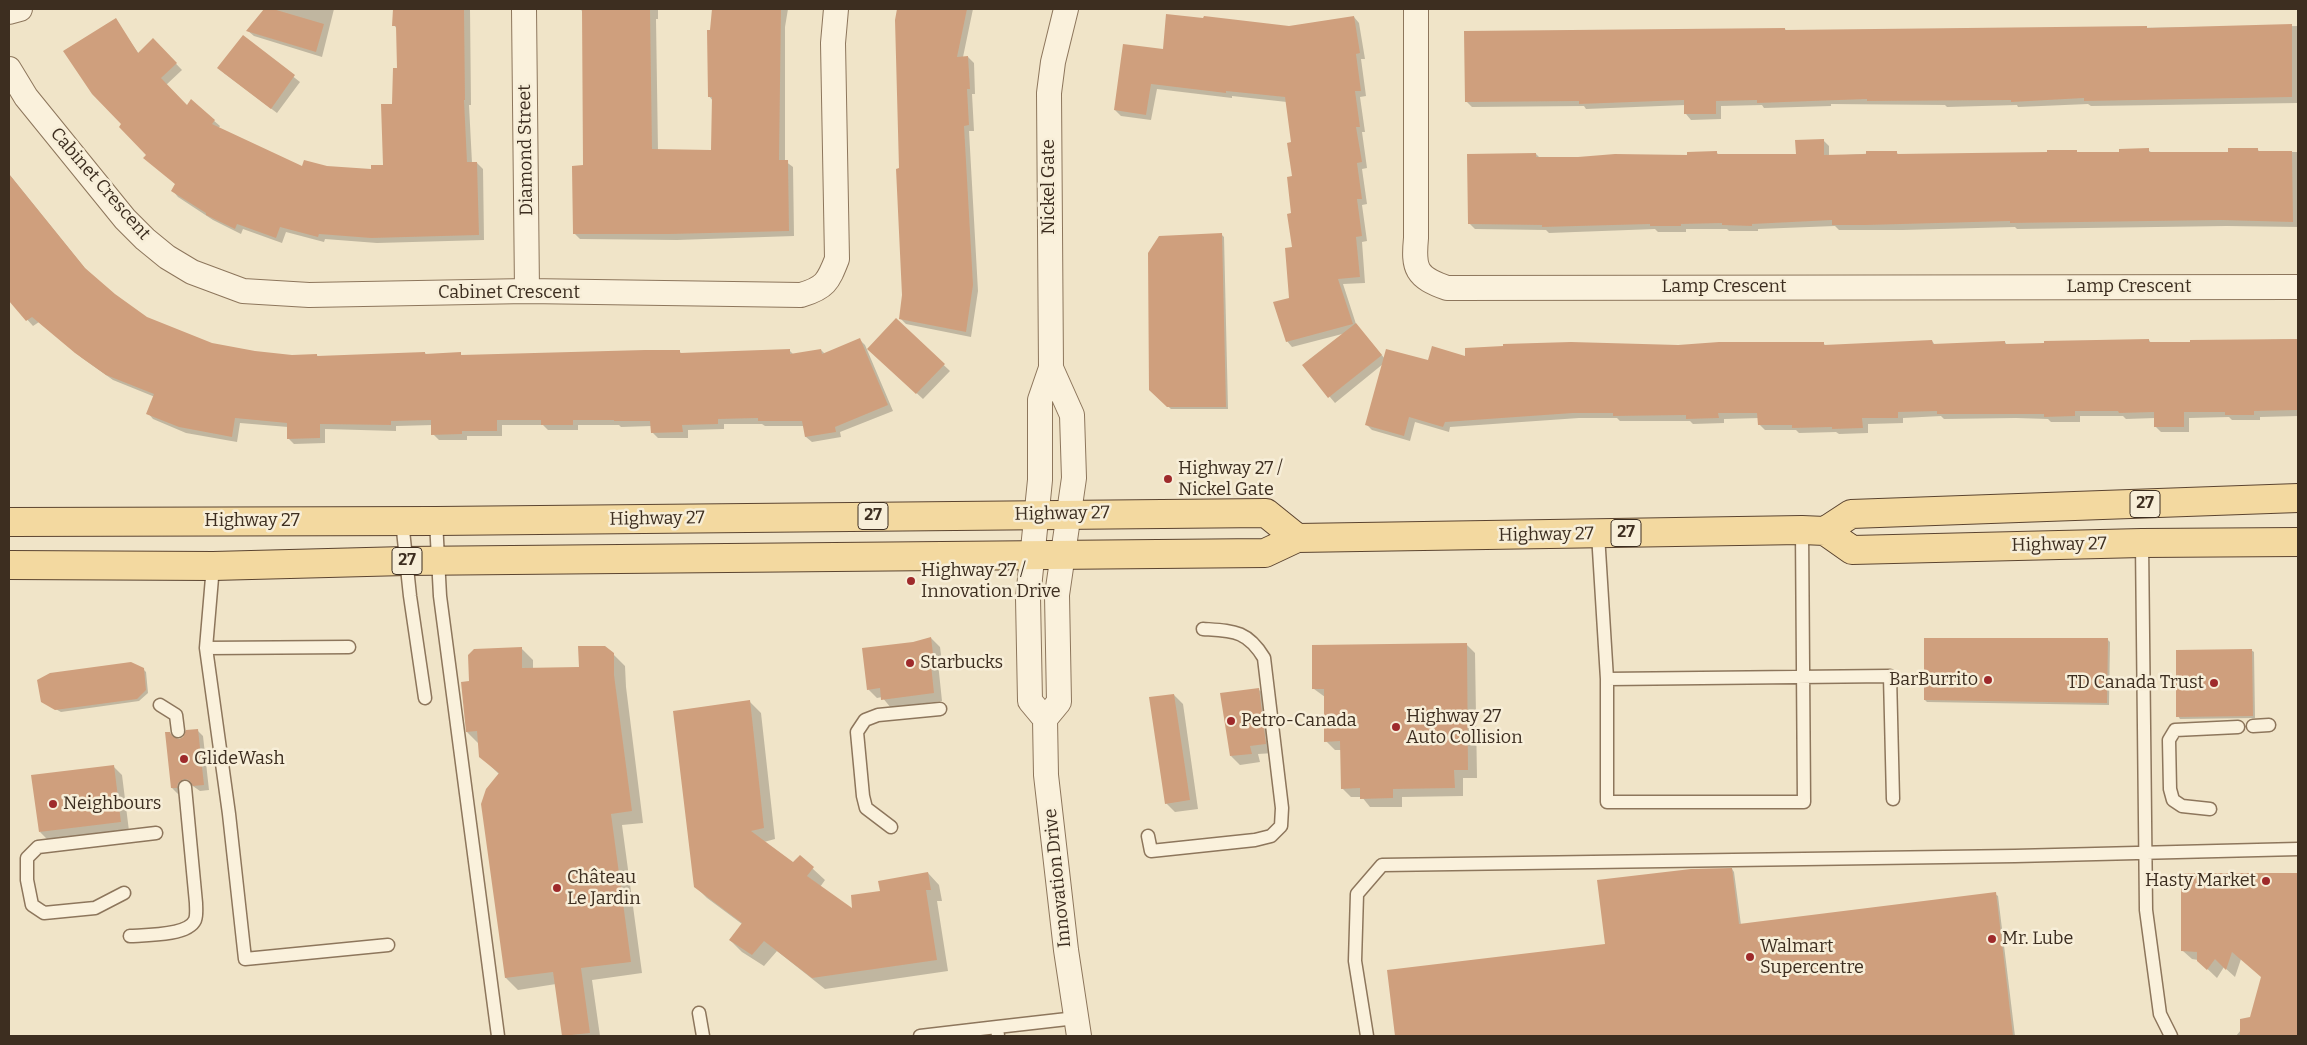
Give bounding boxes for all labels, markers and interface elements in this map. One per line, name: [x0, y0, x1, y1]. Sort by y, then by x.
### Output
street label: Diamond Street: [514, 84, 538, 216]
street label: Cabinet Crescent: [45, 123, 155, 245]
street label: Nickel Gate: [1038, 139, 1060, 235]
street label: Lamp Crescent: [1662, 276, 1786, 298]
street label: Lamp Crescent: [2067, 276, 2191, 298]
street label: Cabinet Crescent: [438, 282, 580, 304]
place label: Highway 27 / Nickel Gate: [1178, 458, 1283, 500]
marker: Highway 27 / Nickel Gate: [1162, 473, 1174, 485]
road number: 27: [2130, 490, 2160, 518]
road number: 27: [858, 502, 888, 530]
street label: Highway 27: [1014, 502, 1110, 526]
street label: Highway 27: [609, 507, 705, 531]
street label: Highway 27: [204, 510, 300, 532]
road number: 27: [1611, 520, 1641, 546]
street label: Highway 27: [1498, 523, 1594, 547]
street label: Highway 27: [2011, 533, 2107, 557]
road number: 27: [392, 548, 422, 574]
place label: Highway 27 / Innovation Drive: [921, 560, 1061, 602]
marker: Highway 27 / Innovation Drive: [905, 575, 917, 587]
place label: Starbucks: [920, 652, 1003, 674]
marker: Starbucks: [904, 657, 916, 669]
place label: BarBurrito: [1889, 669, 1978, 691]
place label: TD Canada Trust: [2067, 672, 2204, 694]
marker: BarBurrito: [1982, 674, 1994, 686]
marker: TD Canada Trust: [2208, 677, 2220, 689]
place label: Highway 27 Auto Collision: [1406, 706, 1523, 749]
place label: Petro-Canada: [1241, 710, 1357, 732]
marker: Petro-Canada: [1225, 715, 1237, 727]
marker: Highway 27 Auto Collision: [1390, 721, 1402, 733]
place label: GlideWash: [194, 748, 285, 770]
marker: GlideWash: [178, 753, 190, 765]
place label: Neighbours: [63, 793, 161, 815]
marker: Neighbours: [47, 798, 59, 810]
street label: Innovation Drive: [1040, 807, 1076, 949]
place label: Château Le Jardin: [567, 867, 641, 910]
place label: Hasty Market: [2145, 870, 2256, 892]
marker: Hasty Market: [2260, 875, 2272, 887]
marker: Château Le Jardin: [551, 882, 563, 894]
place label: Mr. Lube: [2002, 928, 2073, 950]
marker: Mr. Lube: [1986, 933, 1998, 945]
place label: Walmart Supercentre: [1760, 936, 1864, 979]
marker: Walmart Supercentre: [1744, 951, 1756, 963]

